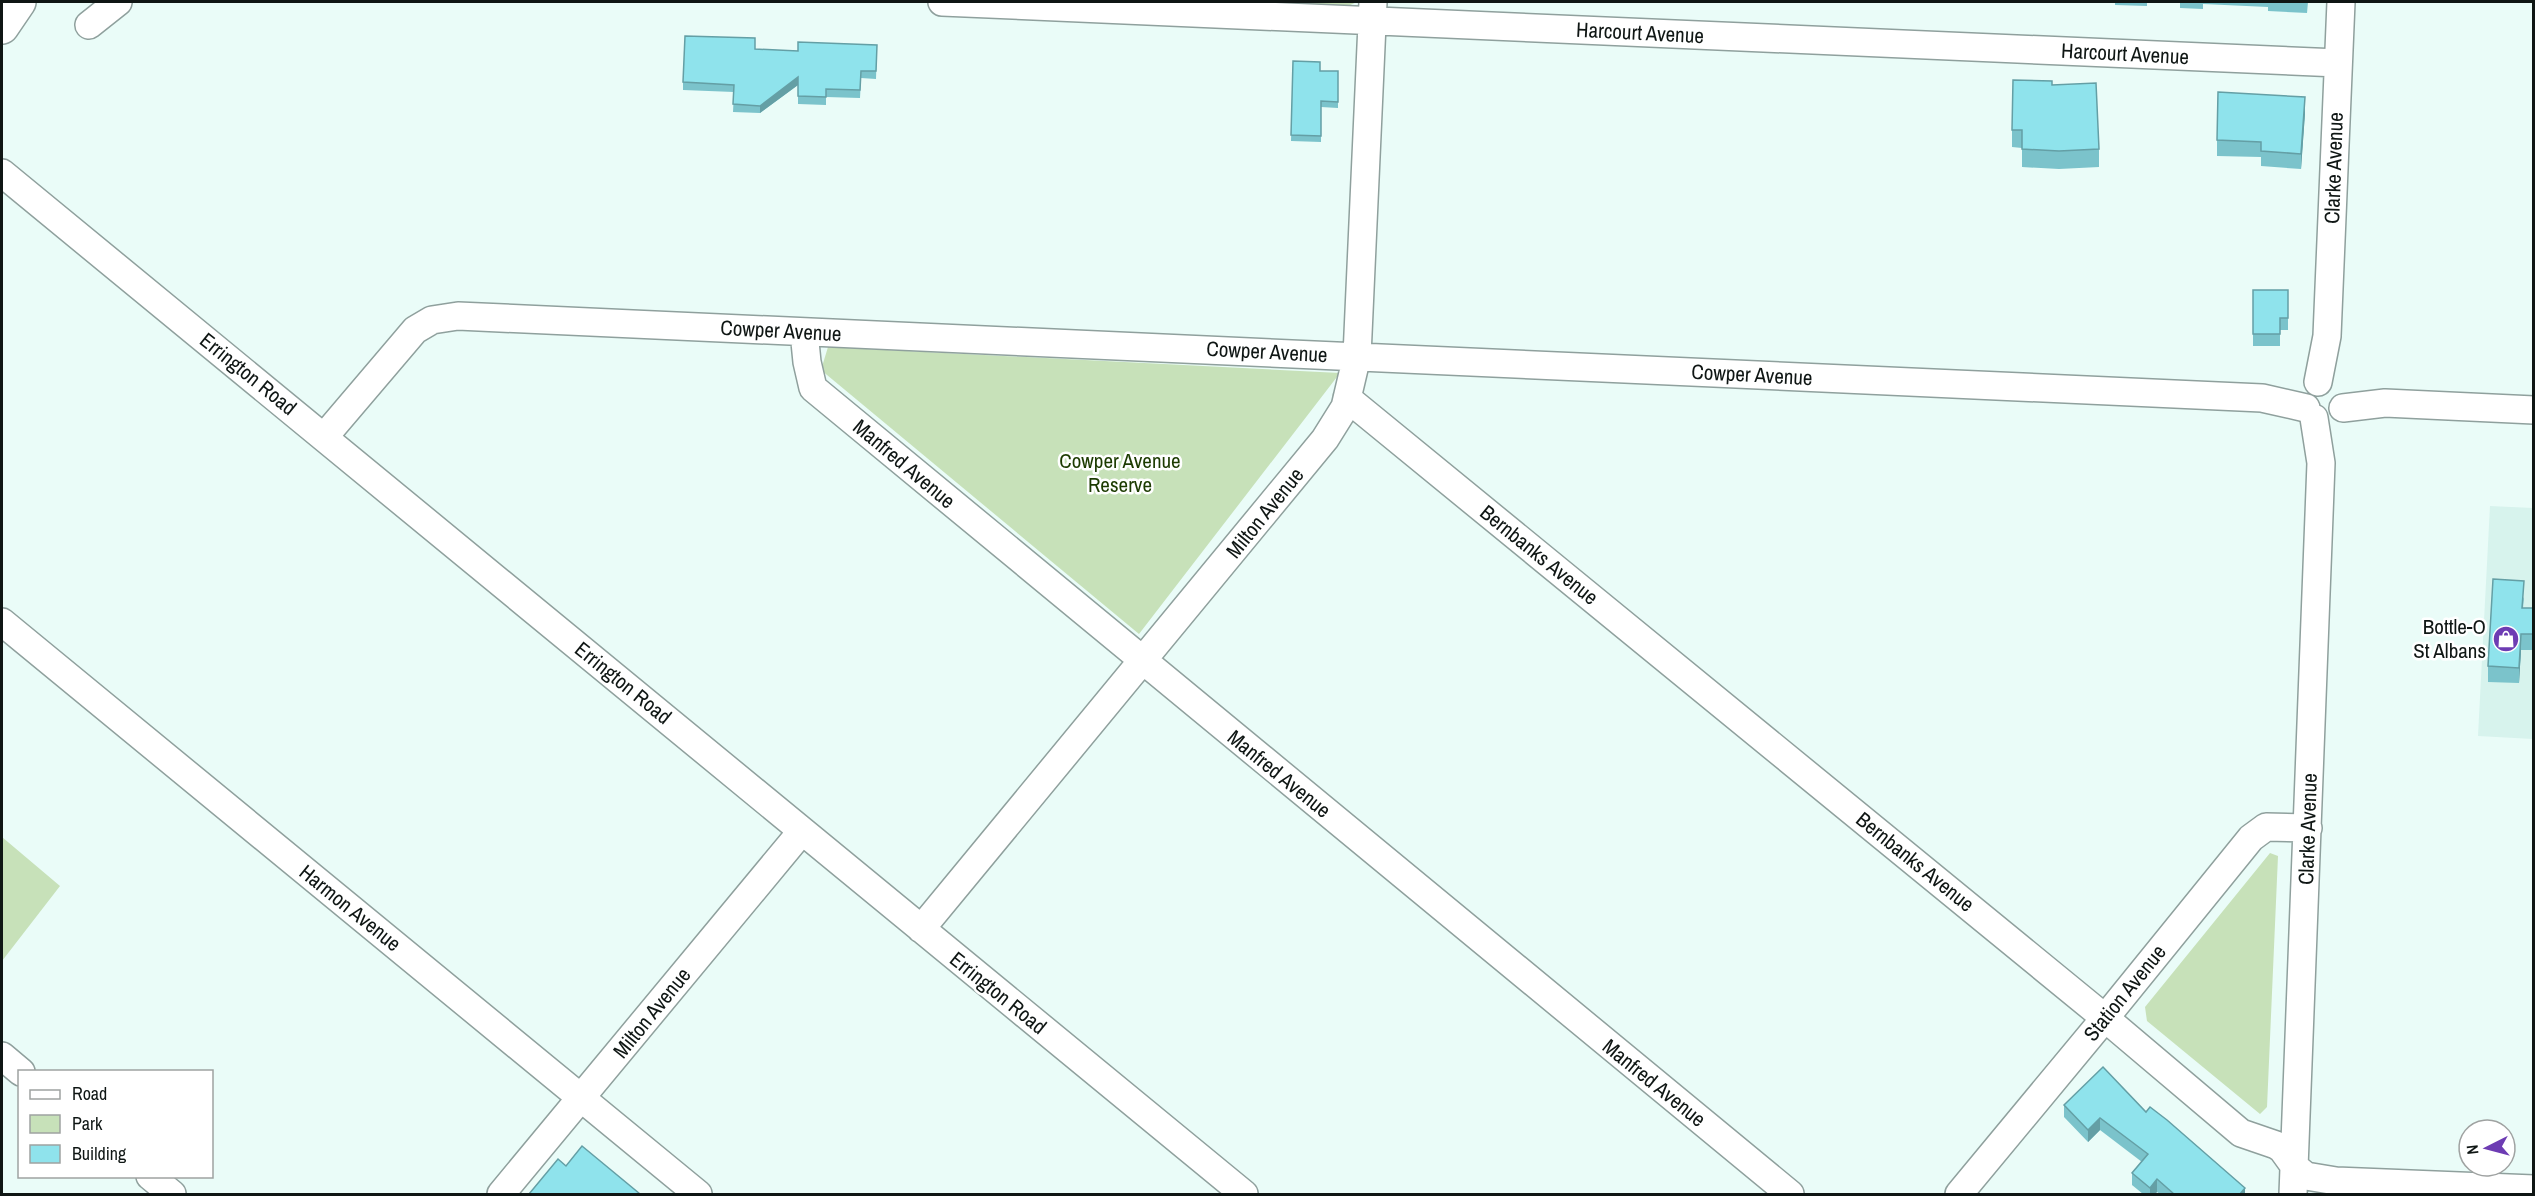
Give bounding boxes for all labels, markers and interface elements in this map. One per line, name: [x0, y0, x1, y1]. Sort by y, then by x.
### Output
street label: Harcourt Avenue: [1575, 15, 1705, 50]
street label: Harcourt Avenue: [2060, 36, 2190, 71]
street label: Clarke Avenue: [2317, 112, 2350, 224]
street label: Cowper Avenue: [720, 313, 842, 348]
street label: Errington Road: [194, 326, 303, 422]
street label: Cowper Avenue: [1206, 334, 1328, 369]
street label: Cowper Avenue: [1691, 357, 1813, 392]
street label: Manfred Avenue: [847, 412, 962, 515]
park label: Cowper Avenue Reserve: [1059, 446, 1181, 499]
street label: Milton Avenue: [1219, 461, 1310, 564]
street label: Bernbanks Avenue: [1474, 498, 1605, 611]
place label: Bottle-O St Albans: [2413, 612, 2486, 665]
shop icon: Bottle-O St Albans: [2491, 624, 2521, 654]
street label: Errington Road: [569, 635, 678, 731]
street label: Manfred Avenue: [1222, 723, 1337, 824]
street label: Clarke Avenue: [2291, 773, 2324, 885]
street label: Bernbanks Avenue: [1850, 805, 1981, 918]
street label: Harmon Avenue: [293, 858, 407, 958]
street label: Station Avenue: [2077, 938, 2173, 1047]
street label: Errington Road: [944, 945, 1053, 1041]
street label: Milton Avenue: [606, 961, 697, 1064]
street label: Manfred Avenue: [1597, 1032, 1712, 1133]
legend: [18, 1070, 213, 1178]
text: Road: [72, 1081, 107, 1106]
text: Park: [72, 1111, 103, 1136]
north arrow: [2457, 1118, 2517, 1178]
text: Building: [72, 1141, 127, 1166]
text: N: [2461, 1144, 2484, 1155]

